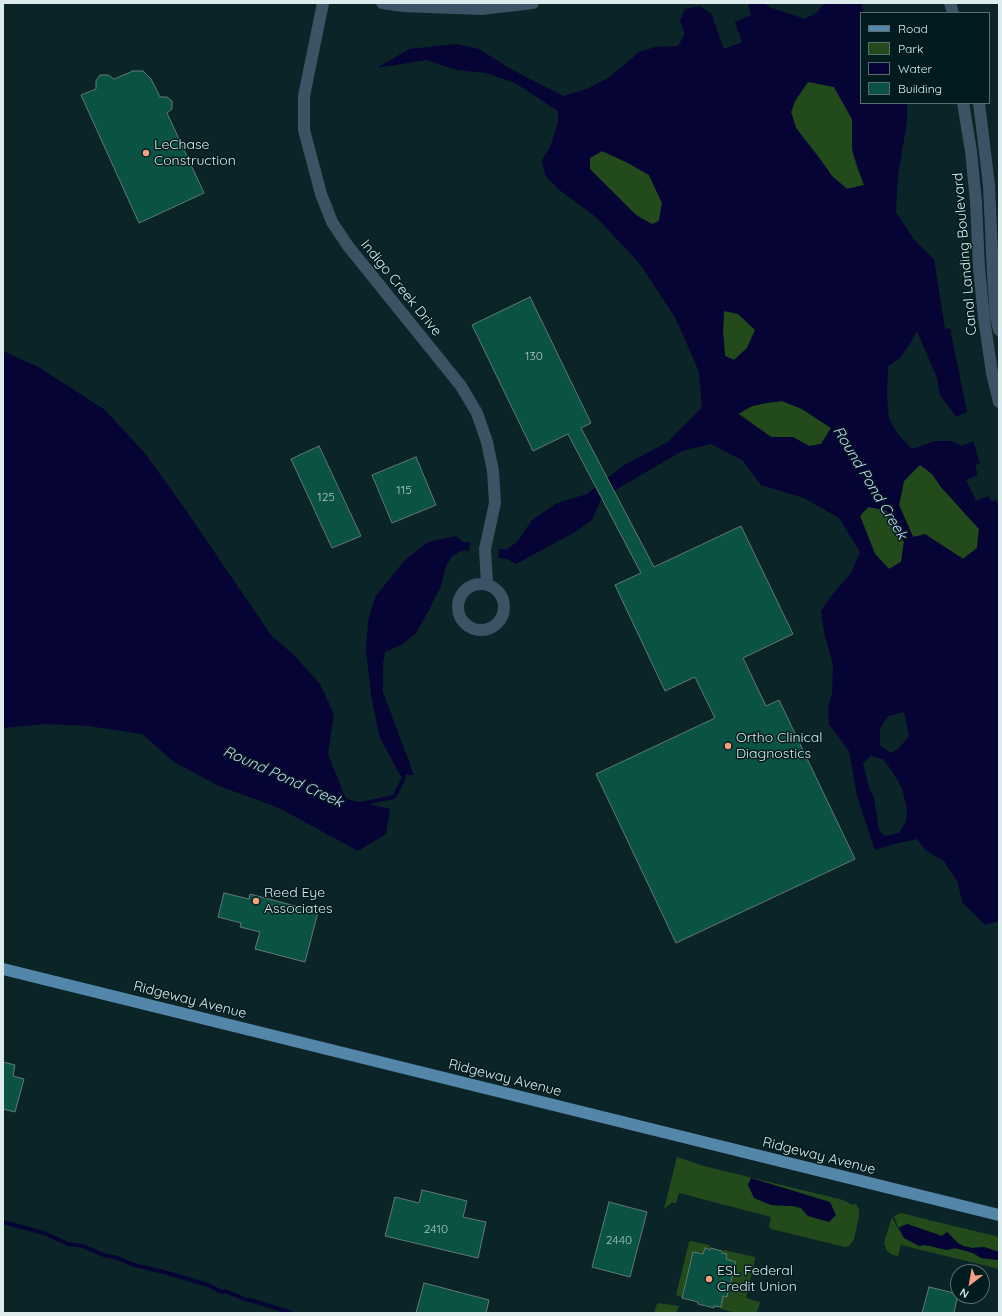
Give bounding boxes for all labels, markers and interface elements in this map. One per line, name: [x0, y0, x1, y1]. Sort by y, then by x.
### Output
legend: [860, 12, 990, 104]
text: Road: [898, 21, 928, 36]
text: Park: [898, 41, 923, 56]
text: Water: [898, 61, 932, 76]
text: Building: [898, 81, 942, 96]
place label: LeChase Construction: [154, 137, 236, 170]
marker: LeChase Construction: [141, 148, 151, 158]
street label: Canal Landing Boulevard: [950, 172, 980, 336]
street label: Indigo Creek Drive: [357, 237, 445, 339]
house number: 130: [525, 349, 543, 363]
water label: Round Pond Creek: [829, 423, 911, 543]
house number: 115: [396, 483, 412, 497]
house number: 125: [317, 490, 335, 504]
place label: Ortho Clinical Diagnostics: [736, 730, 822, 762]
marker: Ortho Clinical Diagnostics: [723, 741, 733, 751]
water label: Round Pond Creek: [220, 742, 346, 812]
place label: Reed Eye Associates: [264, 885, 333, 918]
marker: Reed Eye Associates: [251, 896, 261, 906]
street label: Ridgeway Avenue: [132, 978, 248, 1022]
street label: Ridgeway Avenue: [447, 1056, 563, 1100]
street label: Ridgeway Avenue: [761, 1134, 877, 1178]
house number: 2410: [424, 1222, 448, 1236]
house number: 2440: [606, 1233, 632, 1247]
place label: ESL Federal Credit Union: [717, 1263, 797, 1296]
north arrow: [950, 1264, 990, 1304]
marker: ESL Federal Credit Union: [704, 1274, 714, 1284]
text: N: [957, 1285, 971, 1302]

